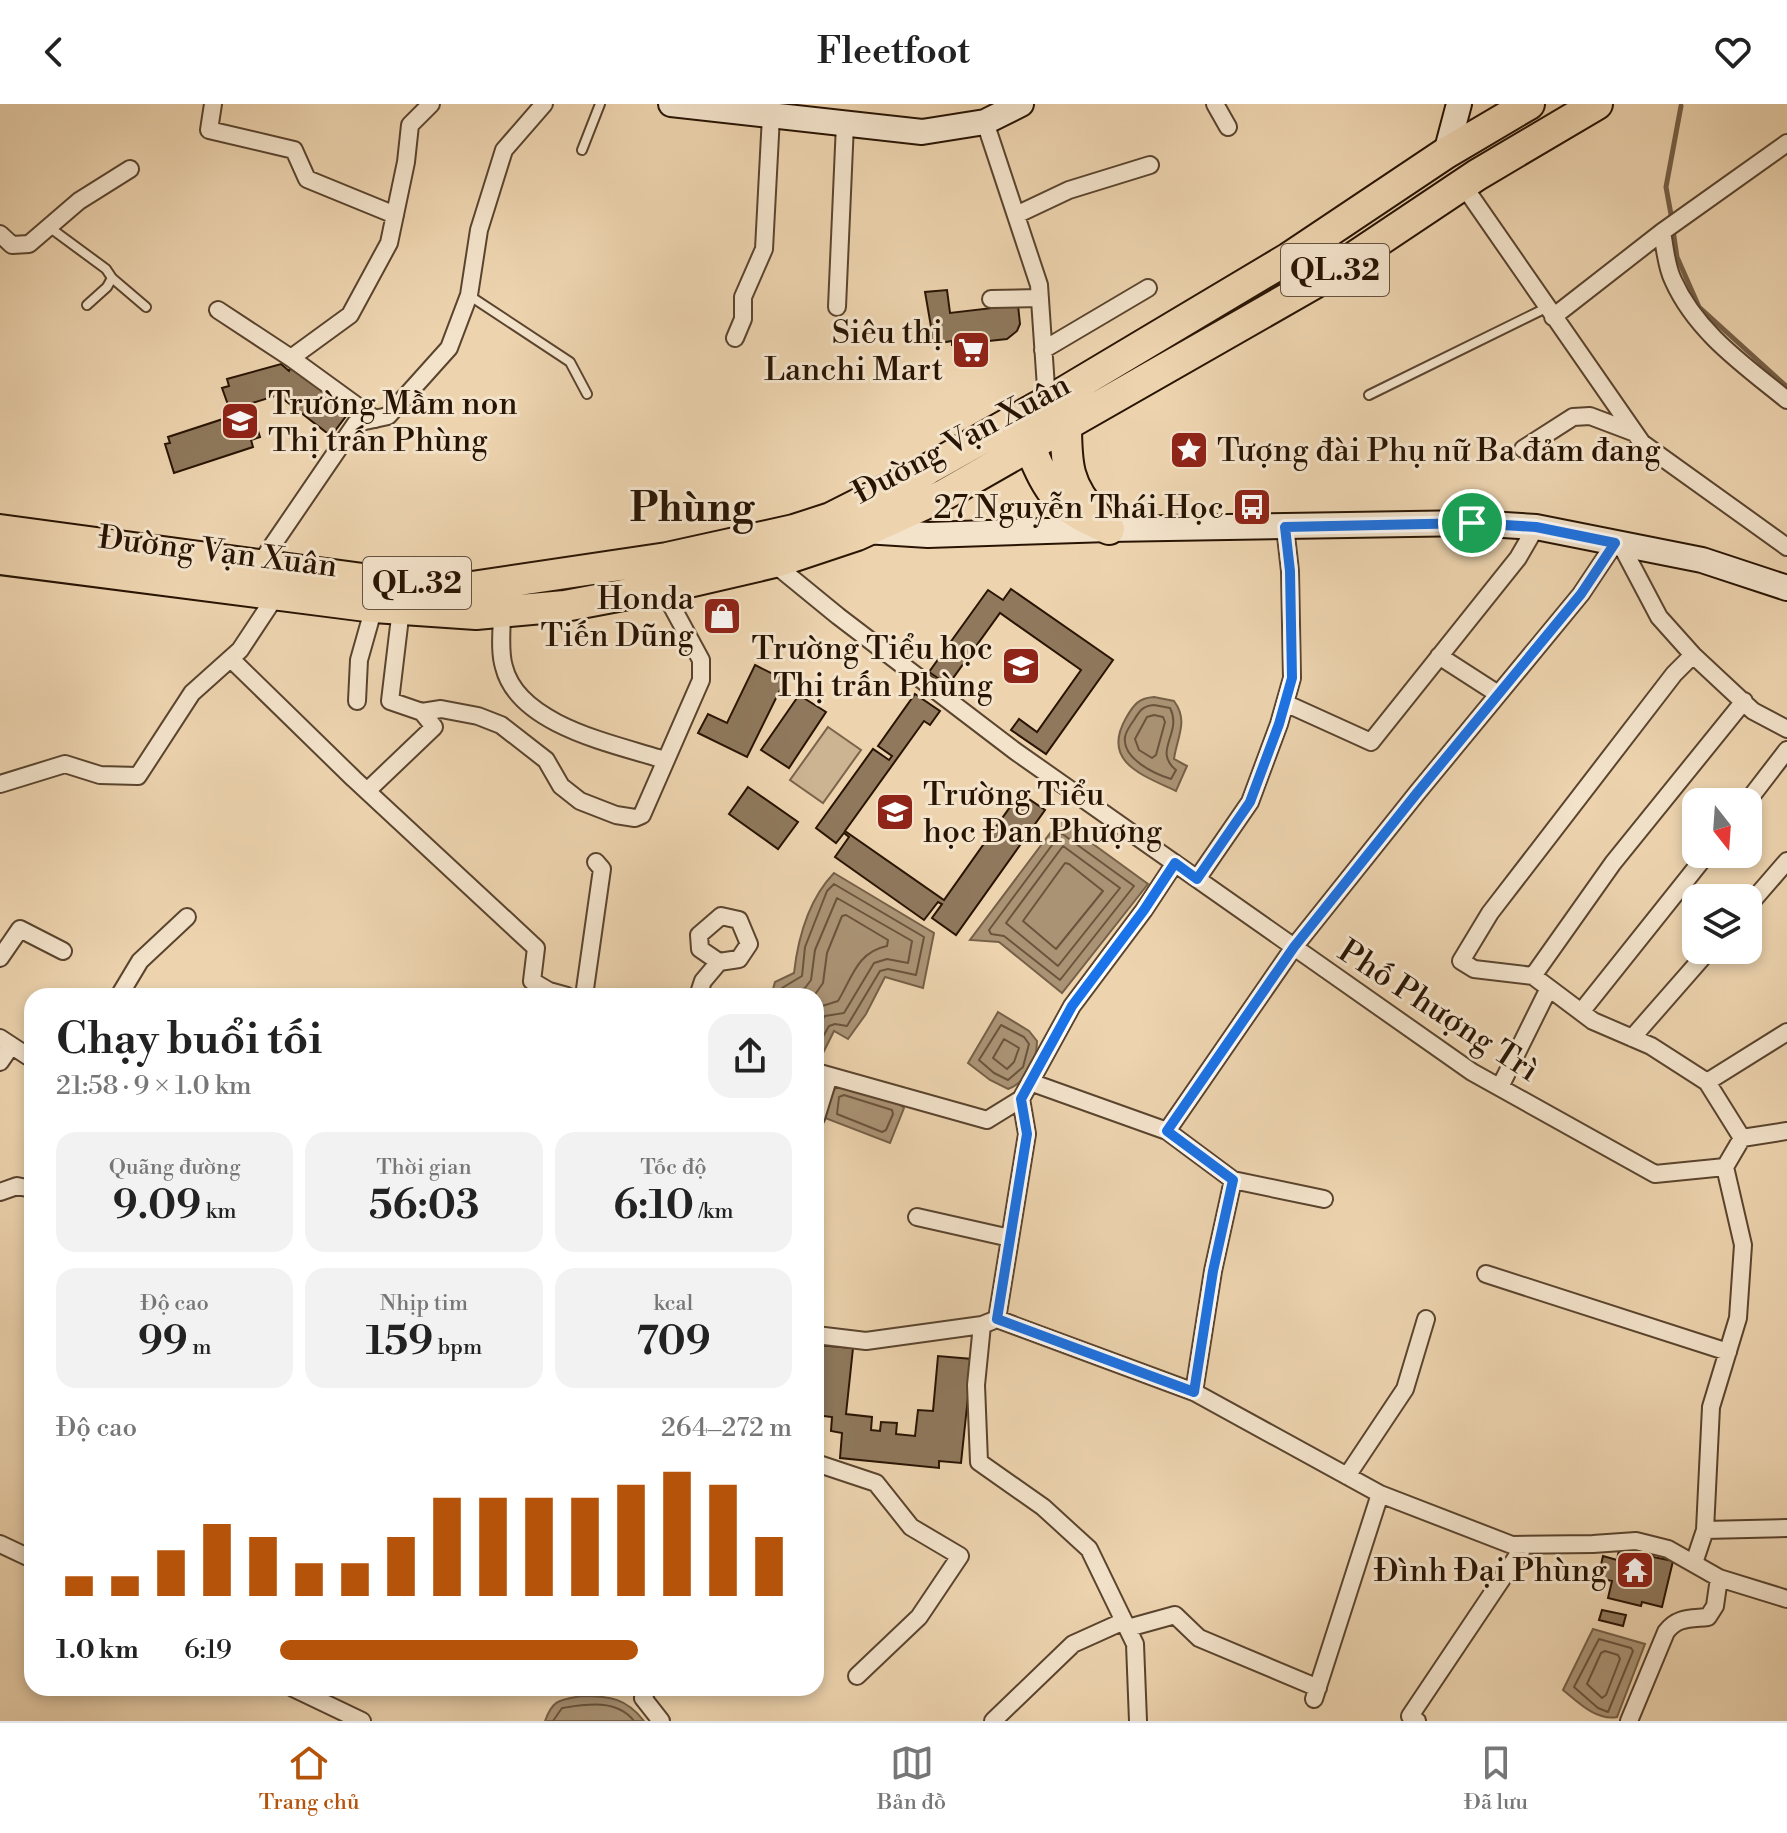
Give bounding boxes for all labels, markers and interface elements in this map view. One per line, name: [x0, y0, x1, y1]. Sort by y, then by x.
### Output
icon: back: [32, 30, 76, 74]
text: Fleetfoot: [817, 30, 970, 75]
icon: heart: [1711, 30, 1755, 74]
road number: QL.32: [1281, 244, 1389, 296]
place label: Siêu thị Lanchi Mart: [764, 313, 943, 390]
supermarket icon: Siêu thị Lanchi Mart: [950, 329, 992, 371]
street label: Đường Vạn Xuân: [846, 365, 1077, 513]
place label: Trường Mầm non Thị trấn Phùng: [268, 384, 518, 461]
school or university icon: Trường Mầm non Thị trấn Phùng: [219, 400, 261, 442]
place icon: Tượng đài Phụ nữ Ba đảm đang: [1168, 429, 1210, 471]
place label: Tượng đài Phụ nữ Ba đảm đang: [1217, 431, 1661, 471]
district label: Phùng: [630, 484, 756, 534]
bus stop icon: 27 Nguyễn Thái Học: [1231, 486, 1273, 528]
place label: 27 Nguyễn Thái Học: [934, 488, 1224, 528]
pin: [1438, 489, 1506, 557]
icon: arrive: [1450, 501, 1494, 545]
street label: Đường Vạn Xuân: [96, 517, 340, 586]
road number: QL.32: [363, 557, 471, 609]
place label: Honda Tiến Dũng: [541, 579, 695, 656]
shop icon: Honda Tiến Dũng: [701, 595, 743, 637]
place label: Trường Tiểu học Thị trấn Phùng: [752, 629, 993, 706]
school or university icon: Trường Tiểu học Thị trấn Phùng: [1000, 645, 1042, 687]
place label: Trường Tiểu học Đan Phượng: [923, 775, 1163, 852]
north arrow: [1682, 788, 1762, 868]
map controls: [1682, 788, 1762, 964]
school or university icon: Trường Tiểu học Đan Phượng: [874, 791, 916, 833]
button: layers: [1682, 884, 1762, 964]
street label: Phố Phượng Trì: [1331, 931, 1546, 1091]
text: Chạy buổi tối: [56, 1012, 323, 1067]
button: share: [708, 1014, 792, 1098]
text: 21:58 · 9 × 1.0 km: [56, 1070, 251, 1102]
text: Quãng đường: [109, 1154, 241, 1181]
text: Thời gian: [376, 1154, 472, 1181]
text: Tốc độ: [640, 1154, 707, 1181]
text: 9.09: [113, 1181, 201, 1231]
text: 56:03: [369, 1181, 479, 1231]
text: 6:10: [613, 1181, 694, 1231]
text: km: [201, 1198, 236, 1225]
text: /km: [694, 1198, 733, 1225]
text: Độ cao: [140, 1290, 209, 1317]
text: Nhịp tim: [380, 1290, 468, 1317]
text: kcal: [653, 1290, 693, 1317]
text: 99: [138, 1317, 188, 1367]
text: 159: [366, 1317, 433, 1367]
text: 709: [636, 1317, 711, 1367]
text: m: [188, 1334, 211, 1361]
text: bpm: [433, 1334, 482, 1361]
text: Độ cao: [56, 1412, 137, 1444]
text: 264–272 m: [661, 1412, 792, 1444]
temple icon: Đình Đại Phùng: [1614, 1549, 1656, 1591]
place label: Đình Đại Phùng: [1374, 1551, 1607, 1591]
text: 1.0 km: [56, 1634, 139, 1666]
text: 6:19: [184, 1634, 232, 1666]
tab: Trang chủ: [259, 1741, 360, 1816]
tab: Bản đồ: [877, 1741, 946, 1816]
tab: Đã lưu: [1464, 1741, 1528, 1816]

